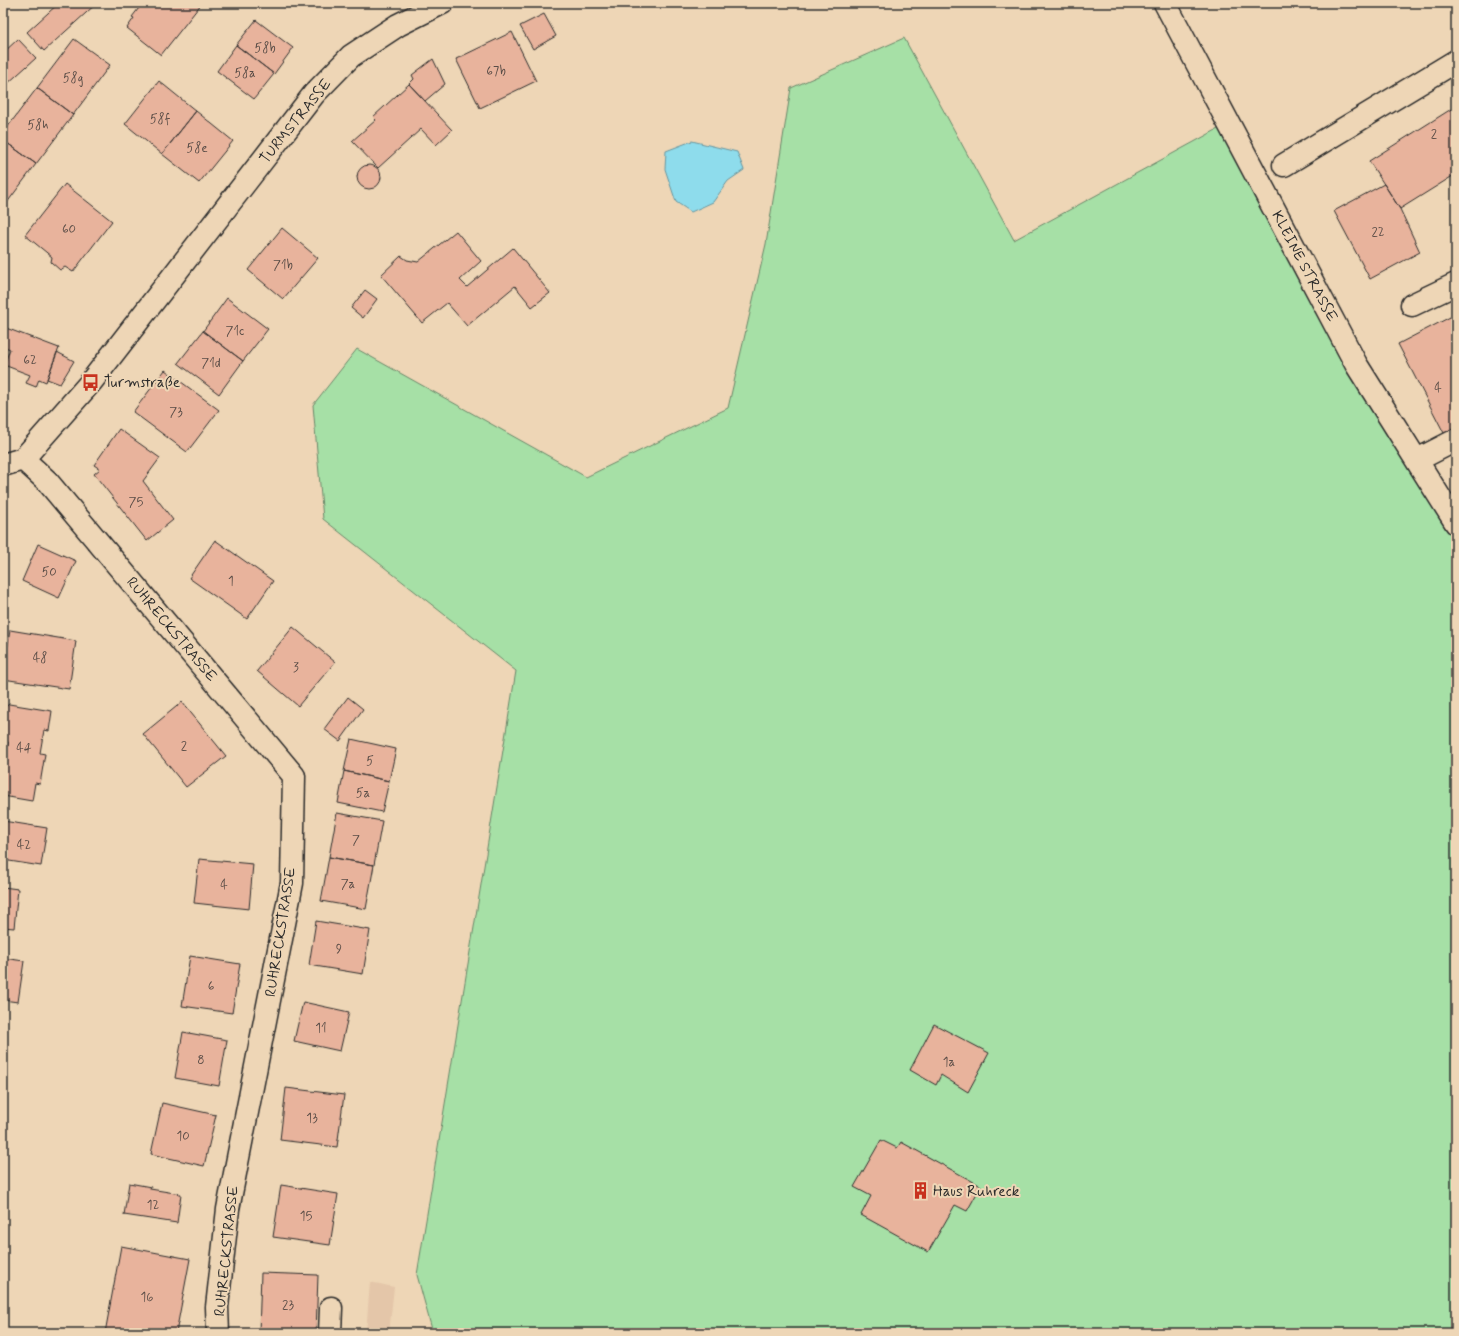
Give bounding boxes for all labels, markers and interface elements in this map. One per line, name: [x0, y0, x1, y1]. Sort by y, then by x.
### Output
house number: 58b: [254, 40, 276, 57]
house number: 67b: [486, 63, 506, 80]
house number: 58a: [234, 65, 256, 82]
house number: 58g: [63, 70, 83, 87]
street label: TURMSTRASSE: [255, 75, 336, 168]
house number: 58f: [150, 111, 171, 128]
house number: 58h: [27, 117, 49, 134]
house number: 2: [1431, 126, 1438, 143]
house number: 58e: [186, 140, 208, 157]
street label: KLEINE STRASSE: [1266, 207, 1342, 326]
house number: 60: [62, 221, 76, 238]
house number: 22: [1371, 224, 1385, 241]
house number: 71b: [273, 257, 293, 274]
house number: 71c: [226, 323, 244, 340]
house number: 62: [23, 352, 37, 369]
house number: 71d: [201, 355, 221, 372]
bus stop icon: Turmstraße: [81, 372, 101, 392]
place label: Turmstraße: [104, 373, 180, 393]
house number: 4: [1434, 380, 1442, 397]
house number: 73: [169, 404, 183, 421]
house number: 75: [129, 494, 143, 511]
house number: 50: [41, 564, 57, 581]
street label: RUHRECKSTRASSE: [121, 573, 221, 687]
house number: 1: [228, 573, 234, 590]
house number: 48: [33, 650, 47, 667]
house number: 3: [293, 659, 299, 676]
house number: 2: [181, 738, 188, 755]
house number: 44: [16, 740, 32, 757]
house number: 5: [366, 753, 374, 770]
house number: 5a: [356, 785, 371, 802]
house number: 7: [352, 832, 360, 849]
house number: 42: [17, 837, 31, 854]
street label: RUHRECKSTRASSE: [261, 865, 301, 999]
house number: 7a: [341, 876, 356, 893]
house number: 4: [220, 877, 228, 894]
house number: 9: [336, 941, 342, 958]
house number: 6: [208, 978, 215, 995]
house number: 11: [315, 1020, 327, 1037]
house number: 8: [197, 1052, 205, 1069]
house number: 1a: [943, 1054, 956, 1071]
house number: 13: [306, 1110, 318, 1127]
house number: 10: [176, 1128, 190, 1145]
building icon: Haus Ruhreck: [910, 1181, 930, 1201]
place label: Haus Ruhreck: [933, 1182, 1020, 1202]
street label: RUHRECKSTRASSE: [210, 1184, 244, 1317]
house number: 12: [147, 1197, 159, 1214]
house number: 15: [300, 1208, 312, 1225]
house number: 16: [140, 1289, 154, 1306]
house number: 23: [282, 1297, 294, 1314]

